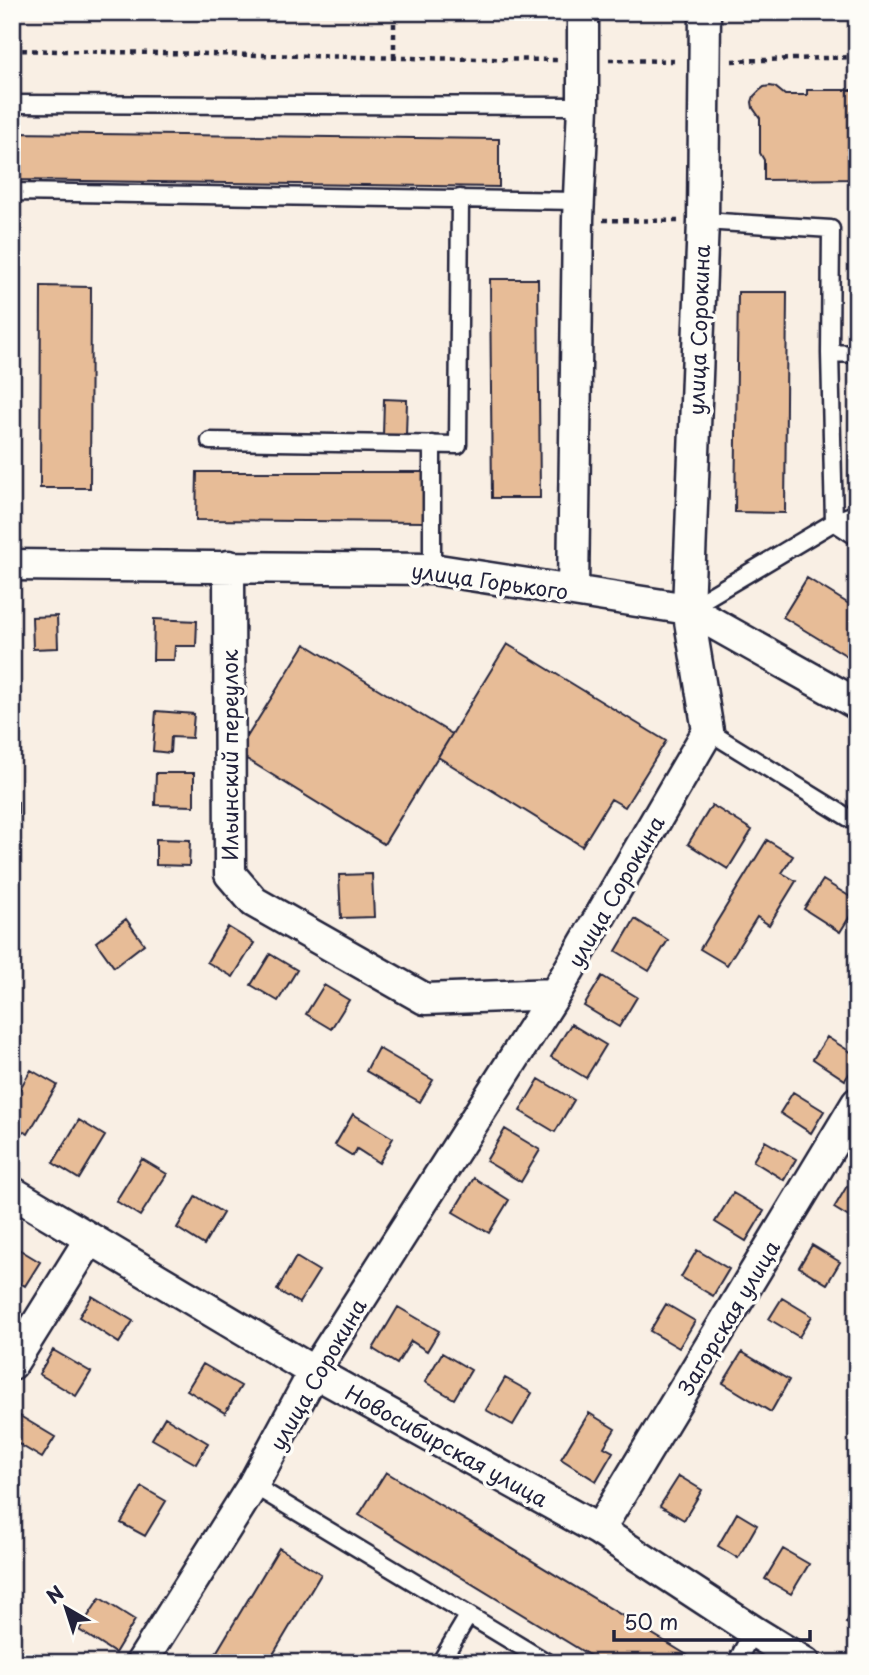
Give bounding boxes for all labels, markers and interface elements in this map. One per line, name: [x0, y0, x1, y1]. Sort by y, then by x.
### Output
street label: улица Сорокина: [679, 243, 717, 416]
street label: улица Горького: [410, 553, 570, 607]
street label: Ильинский переулок: [213, 649, 245, 860]
street label: улица Сорокина: [558, 808, 672, 973]
street label: Загорская улица: [669, 1233, 787, 1400]
street label: улица Сорокина: [260, 1291, 374, 1456]
street label: Новосибирская улица: [340, 1376, 555, 1515]
north arrow: [32, 1574, 102, 1644]
text: N: [40, 1578, 69, 1610]
scale bar: [614, 1598, 810, 1642]
text: 50 m: [624, 1605, 678, 1637]

